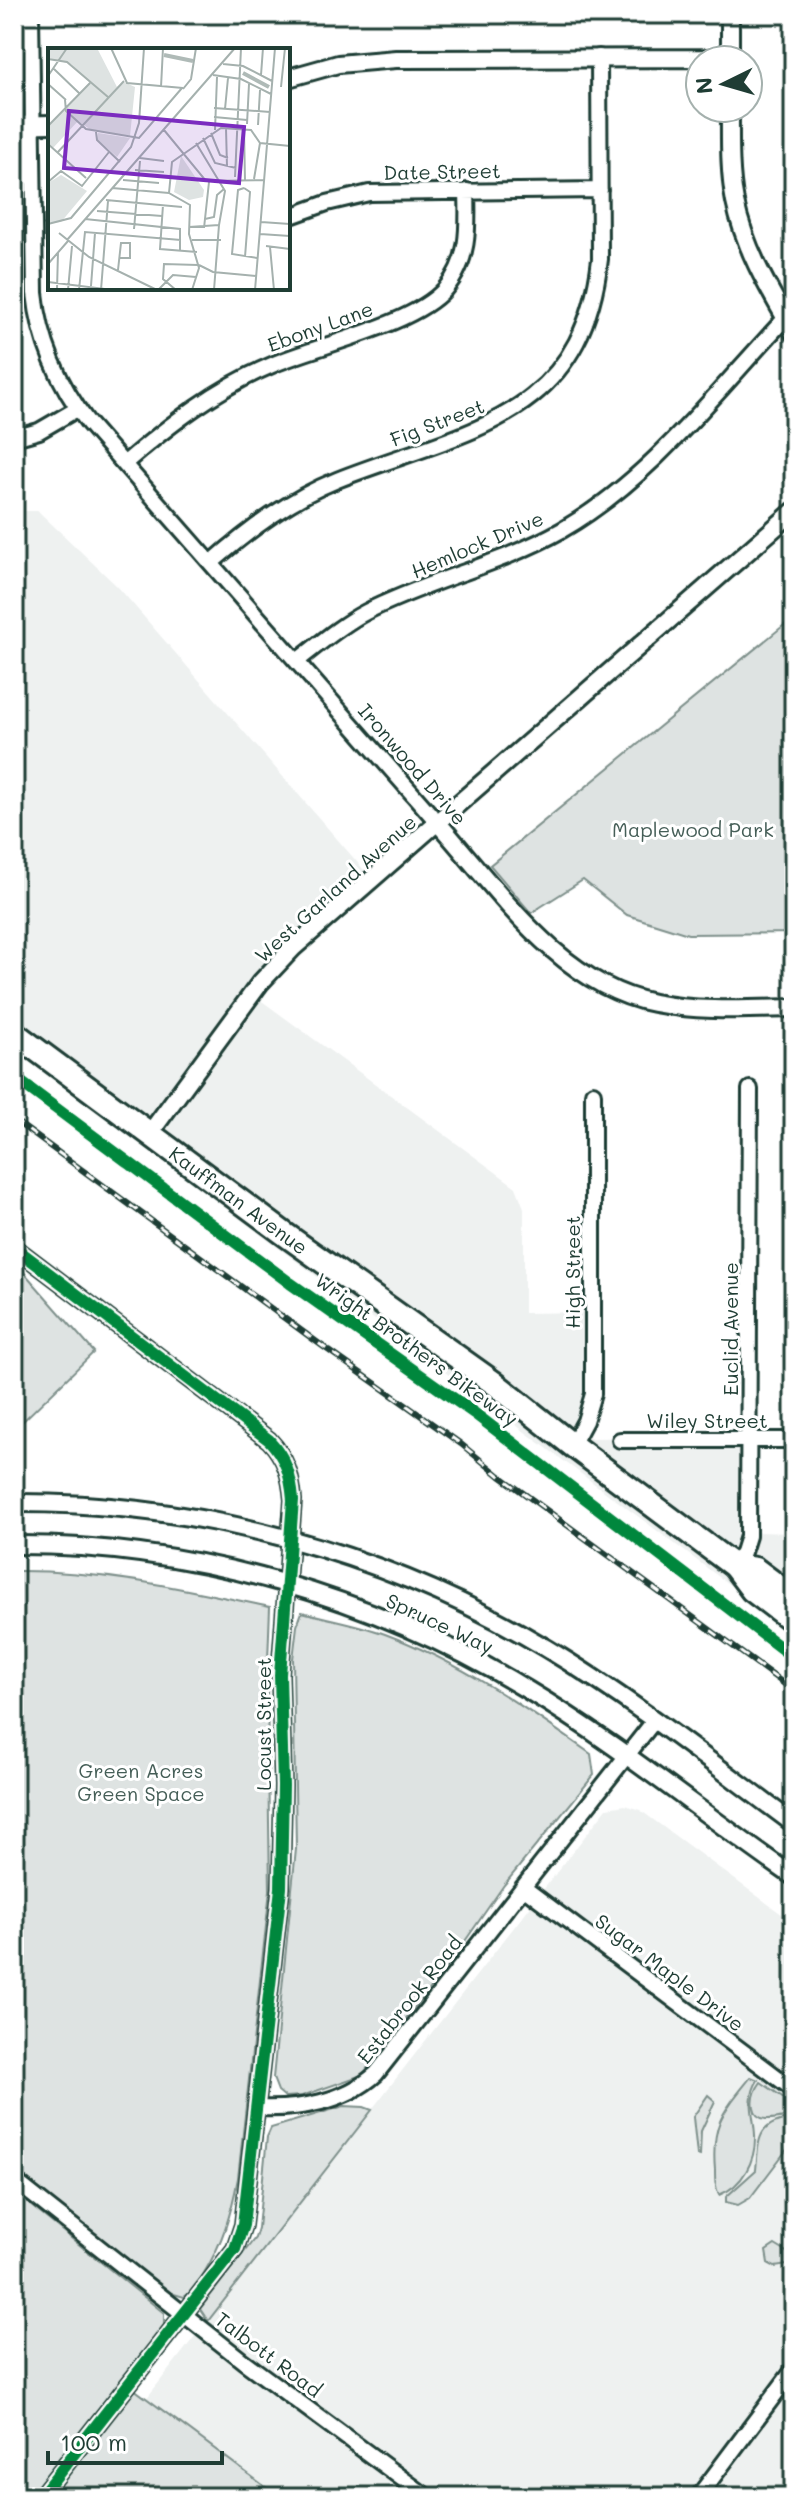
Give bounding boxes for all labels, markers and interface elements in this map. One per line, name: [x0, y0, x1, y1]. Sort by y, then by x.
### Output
north arrow: [684, 44, 764, 124]
inset map: [48, 48, 290, 290]
text: N: [688, 76, 719, 95]
street label: Date Street: [383, 157, 501, 185]
street label: Ebony Lane: [264, 295, 376, 357]
street label: Fig Street: [386, 392, 488, 452]
street label: Hemlock Drive: [407, 504, 547, 584]
street label: Ironwood Drive: [353, 698, 473, 830]
street label: West Garland Avenue: [249, 808, 421, 968]
park label: Maplewood Park: [612, 816, 774, 842]
street label: Kauffman Avenue: [164, 1140, 313, 1260]
street label: High Street: [559, 1215, 585, 1329]
street label: Euclid Avenue: [717, 1262, 743, 1396]
street label: Wright Brothers Bikeway: [310, 1267, 524, 1431]
street label: Wiley Street: [646, 1407, 768, 1433]
street label: Spruce Way: [382, 1587, 498, 1659]
street label: Locust Street: [250, 1657, 276, 1791]
park label: Green Acres Green Space: [77, 1757, 205, 1806]
street label: Sugar Maple Drive: [590, 1907, 750, 2037]
street label: Estabrook Road: [351, 1930, 467, 2068]
street label: Talbott Road: [210, 2305, 328, 2403]
scale bar: [48, 2415, 222, 2465]
text: 100 m: [60, 2426, 127, 2457]

